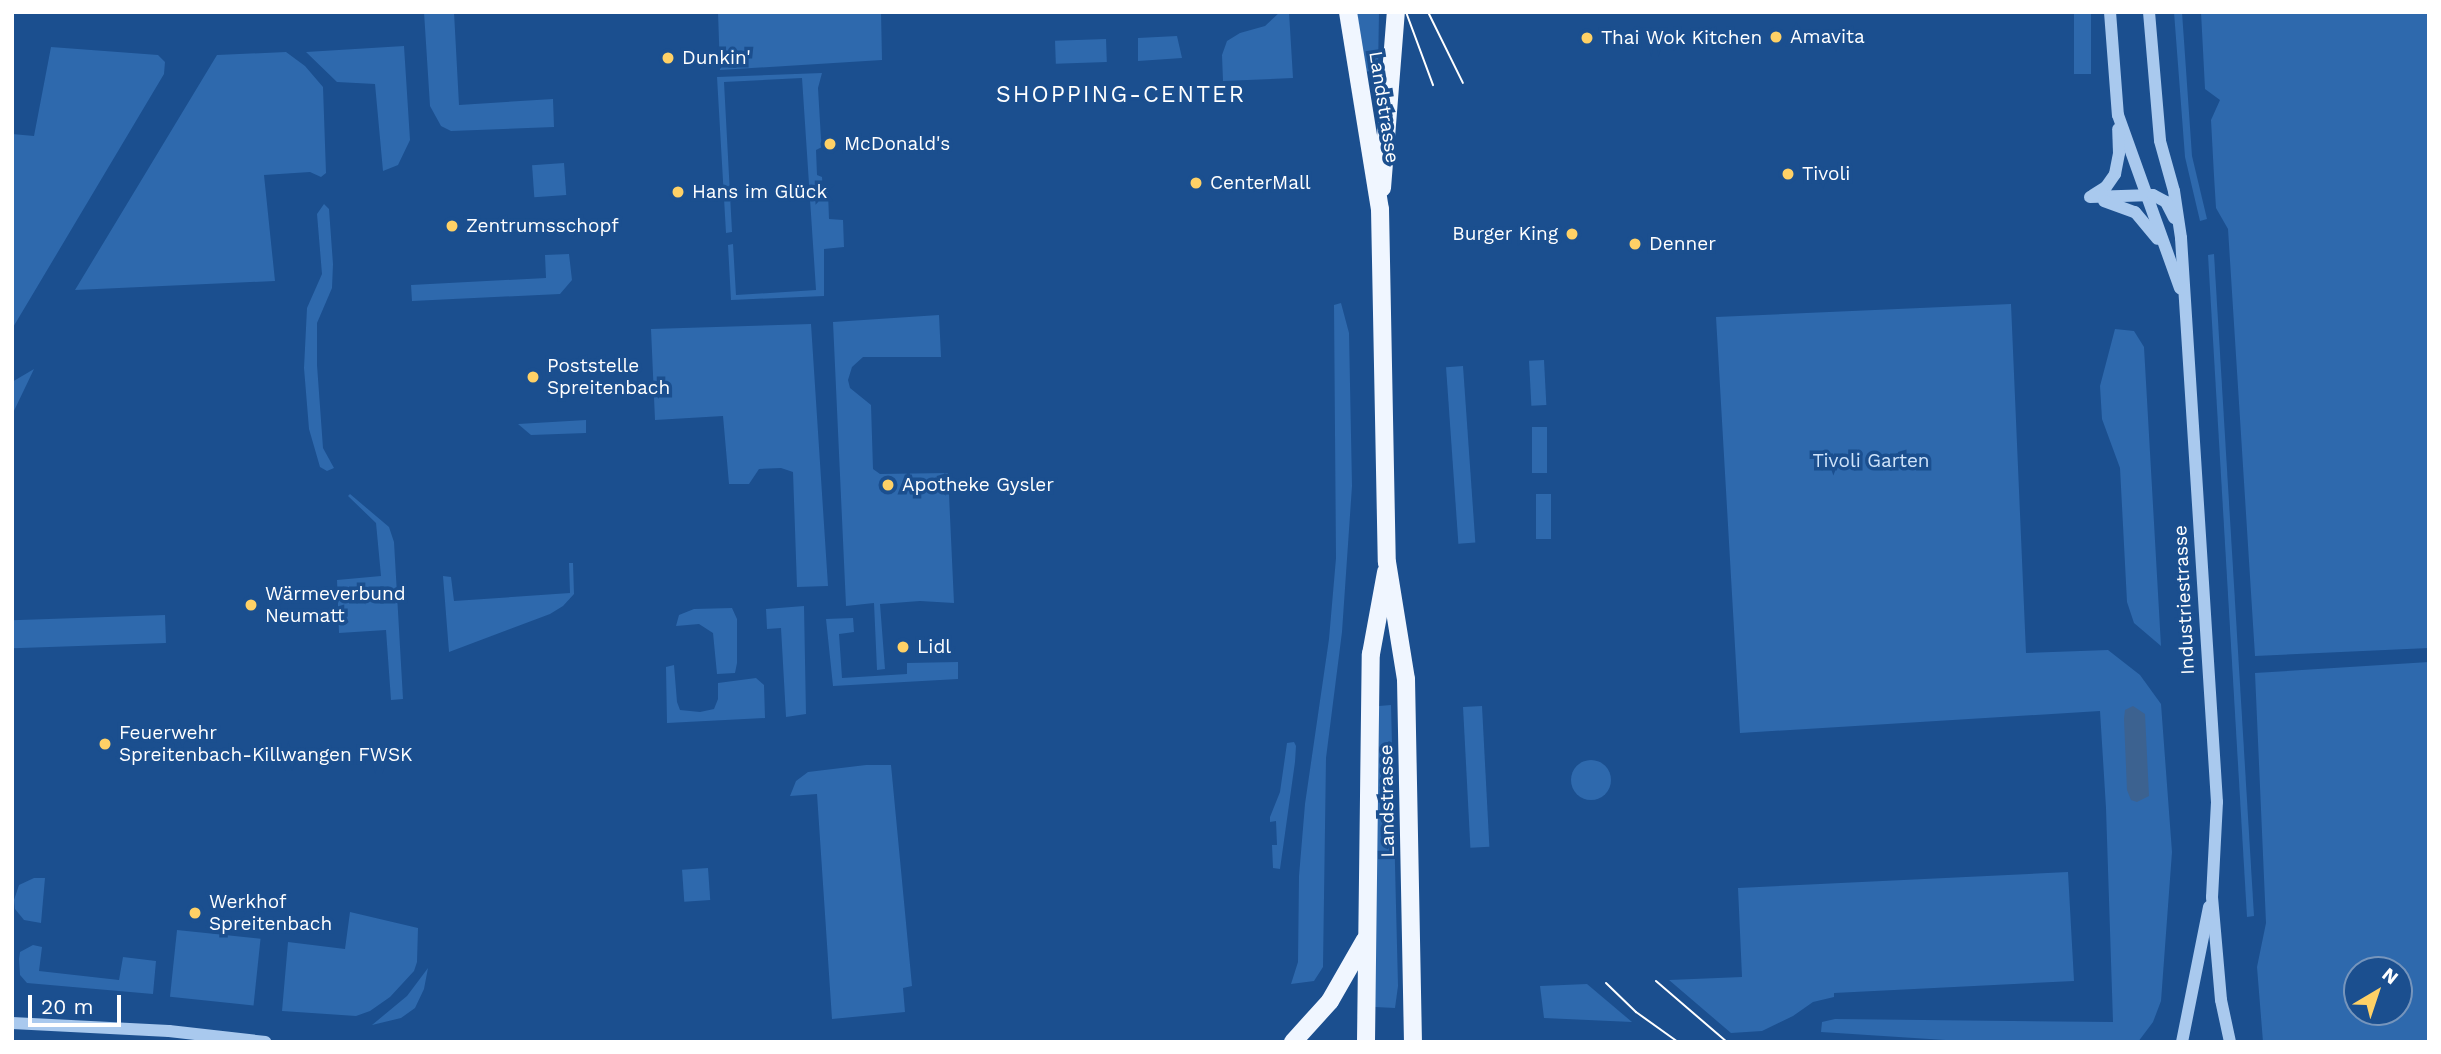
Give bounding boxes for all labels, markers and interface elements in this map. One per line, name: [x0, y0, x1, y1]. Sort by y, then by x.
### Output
place label: Amavita: [1790, 26, 1865, 48]
place label: Thai Wok Kitchen: [1601, 27, 1763, 49]
marker: Amavita: [1768, 29, 1784, 45]
marker: Thai Wok Kitchen: [1579, 30, 1595, 46]
place label: Dunkin': [682, 47, 751, 69]
street label: Landstrasse: [1364, 49, 1404, 165]
marker: Dunkin': [660, 50, 676, 66]
district label: SHOPPING-CENTER: [998, 81, 1244, 109]
place label: McDonald's: [844, 133, 950, 155]
marker: McDonald's: [822, 136, 838, 152]
place label: Tivoli: [1802, 163, 1850, 185]
marker: Tivoli: [1780, 166, 1796, 182]
place label: CenterMall: [1210, 172, 1311, 194]
marker: CenterMall: [1188, 175, 1204, 191]
place label: Hans im Glück: [692, 181, 827, 203]
marker: Hans im Glück: [670, 184, 686, 200]
place label: Zentrumsschopf: [466, 215, 619, 237]
marker: Zentrumsschopf: [444, 218, 460, 234]
place label: Burger King: [1452, 223, 1558, 245]
marker: Burger King: [1564, 226, 1580, 242]
place label: Denner: [1649, 233, 1716, 255]
marker: Denner: [1627, 236, 1643, 252]
place label: Poststelle Spreitenbach: [547, 355, 670, 399]
marker: Poststelle Spreitenbach: [525, 369, 541, 385]
park label: Tivoli Garten: [1812, 450, 1930, 472]
place label: Apotheke Gysler: [902, 474, 1054, 496]
marker: Apotheke Gysler: [880, 477, 896, 493]
street label: Industriestrasse: [2169, 525, 2199, 675]
place label: Wärmeverbund Neumatt: [265, 583, 406, 627]
marker: Wärmeverbund Neumatt: [243, 597, 259, 613]
place label: Lidl: [917, 636, 951, 658]
marker: Lidl: [895, 639, 911, 655]
place label: Feuerwehr Spreitenbach-Killwangen FWSK: [119, 722, 413, 766]
marker: Feuerwehr Spreitenbach-Killwangen FWSK: [97, 736, 113, 752]
street label: Landstrasse: [1375, 744, 1399, 858]
place label: Werkhof Spreitenbach: [209, 891, 332, 935]
marker: Werkhof Spreitenbach: [187, 905, 203, 921]
north arrow: [2343, 956, 2413, 1026]
text: N: [2378, 962, 2403, 989]
scale bar: [32, 981, 124, 1025]
text: 20 m: [41, 994, 93, 1019]

